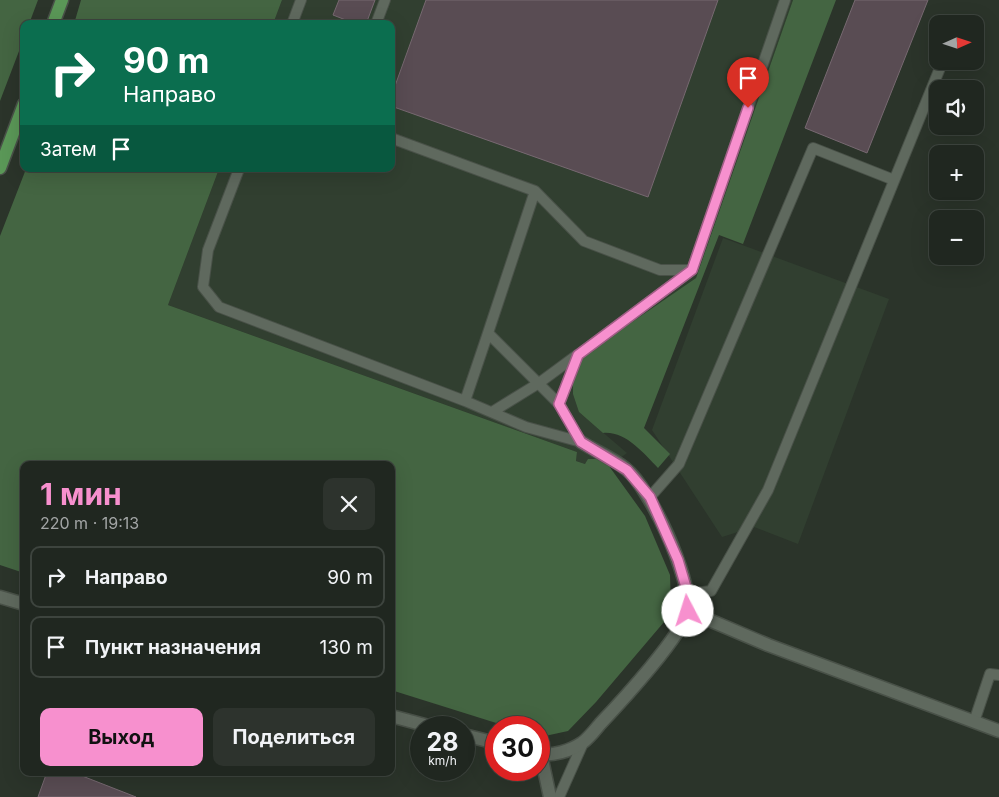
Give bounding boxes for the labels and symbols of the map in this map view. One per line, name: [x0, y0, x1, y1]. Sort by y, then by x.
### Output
north arrow: [929, 15, 984, 70]
pin: [727, 57, 769, 108]
position arrow: [661, 584, 713, 636]
speed limit sign: 30: [485, 716, 550, 781]

